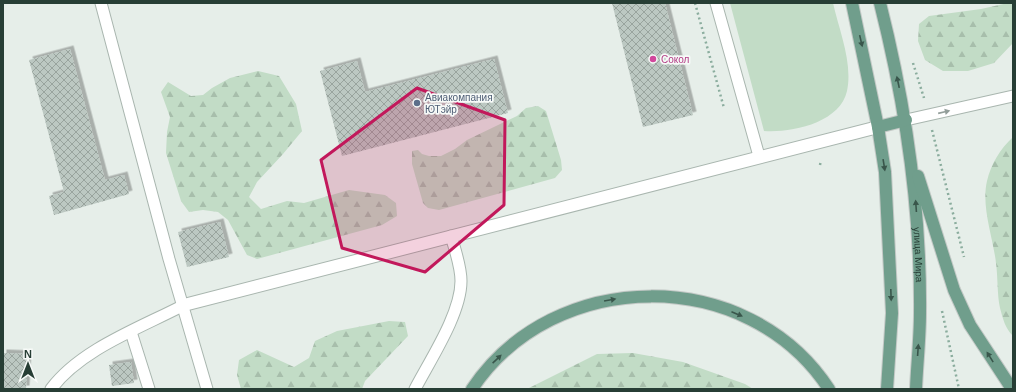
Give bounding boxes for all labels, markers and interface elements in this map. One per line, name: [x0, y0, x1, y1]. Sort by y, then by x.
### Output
one-way arrow: [859, 35, 865, 47]
marker: Сокол: [648, 54, 658, 64]
place label: Сокол: [661, 54, 690, 65]
one-way arrow: [895, 76, 901, 88]
place label: Авиакомпания ЮТэйр: [425, 92, 493, 115]
marker: Авиакомпания ЮТэйр: [412, 98, 422, 108]
one-way arrow: [938, 108, 950, 114]
one-way arrow: [881, 159, 887, 171]
one-way arrow: [912, 200, 919, 212]
street label: улица Мира: [911, 227, 925, 283]
one-way arrow: [888, 289, 895, 301]
one-way arrow: [604, 297, 616, 303]
one-way arrow: [732, 311, 743, 317]
north arrow: [8, 344, 48, 384]
one-way arrow: [914, 344, 921, 356]
text: N: [24, 348, 32, 360]
one-way arrow: [986, 352, 994, 362]
one-way arrow: [492, 354, 502, 364]

